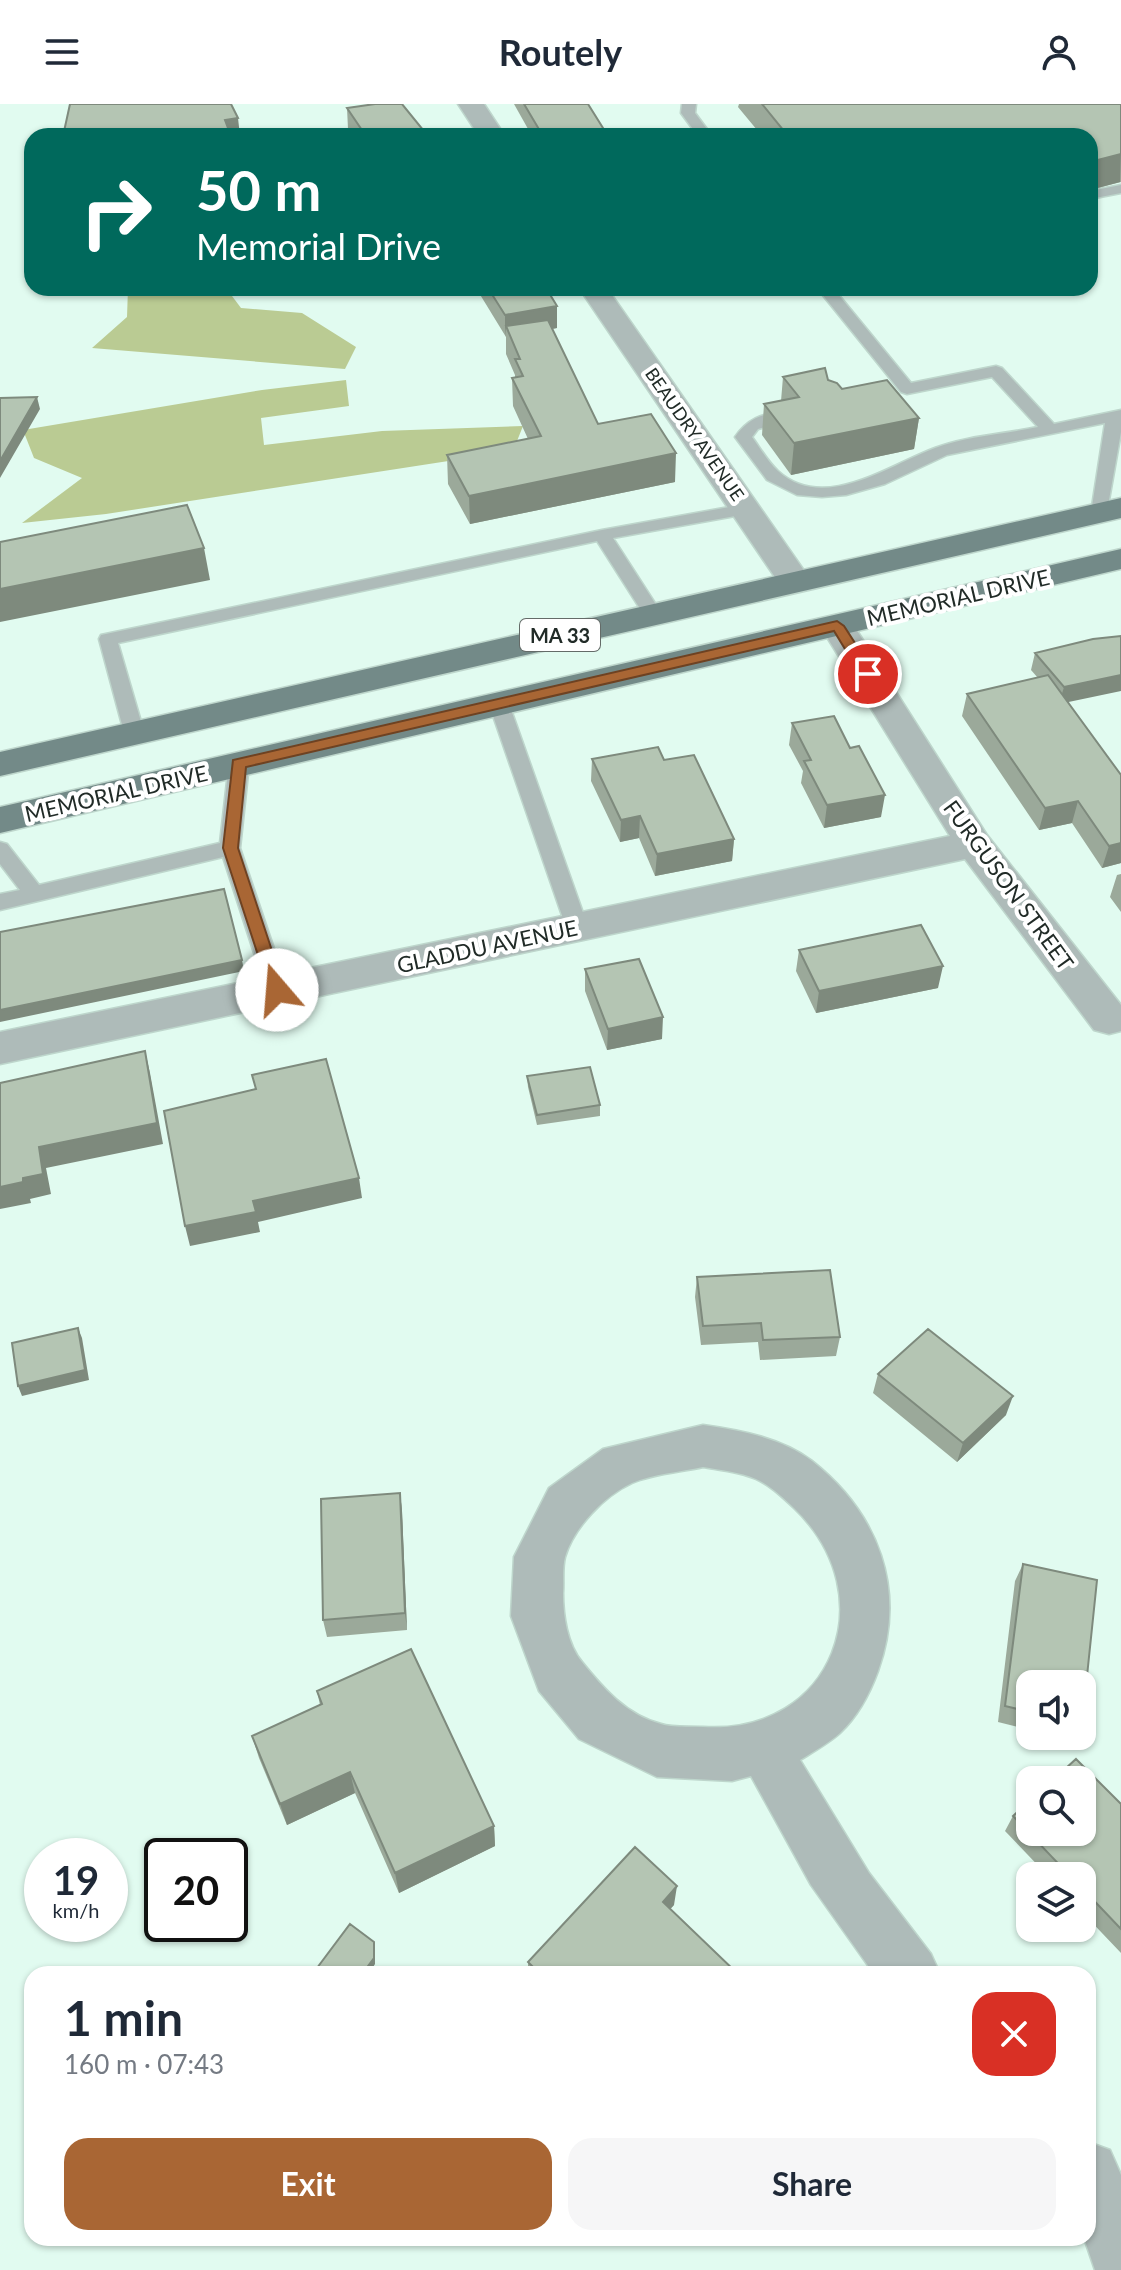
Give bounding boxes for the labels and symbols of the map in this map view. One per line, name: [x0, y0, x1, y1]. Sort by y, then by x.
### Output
street label: BEAUDRY AVENUE: [641, 363, 749, 505]
street label: MEMORIAL DRIVE: [864, 563, 1052, 631]
road number: MA 33: [520, 619, 600, 651]
pin: [834, 640, 902, 708]
street label: MEMORIAL DRIVE: [22, 759, 210, 827]
street label: FURGUSON STREET: [938, 795, 1080, 975]
street label: GLADDU AVENUE: [394, 914, 580, 978]
position arrow: [235, 948, 319, 1032]
speed limit sign: 20: [144, 1838, 248, 1942]

